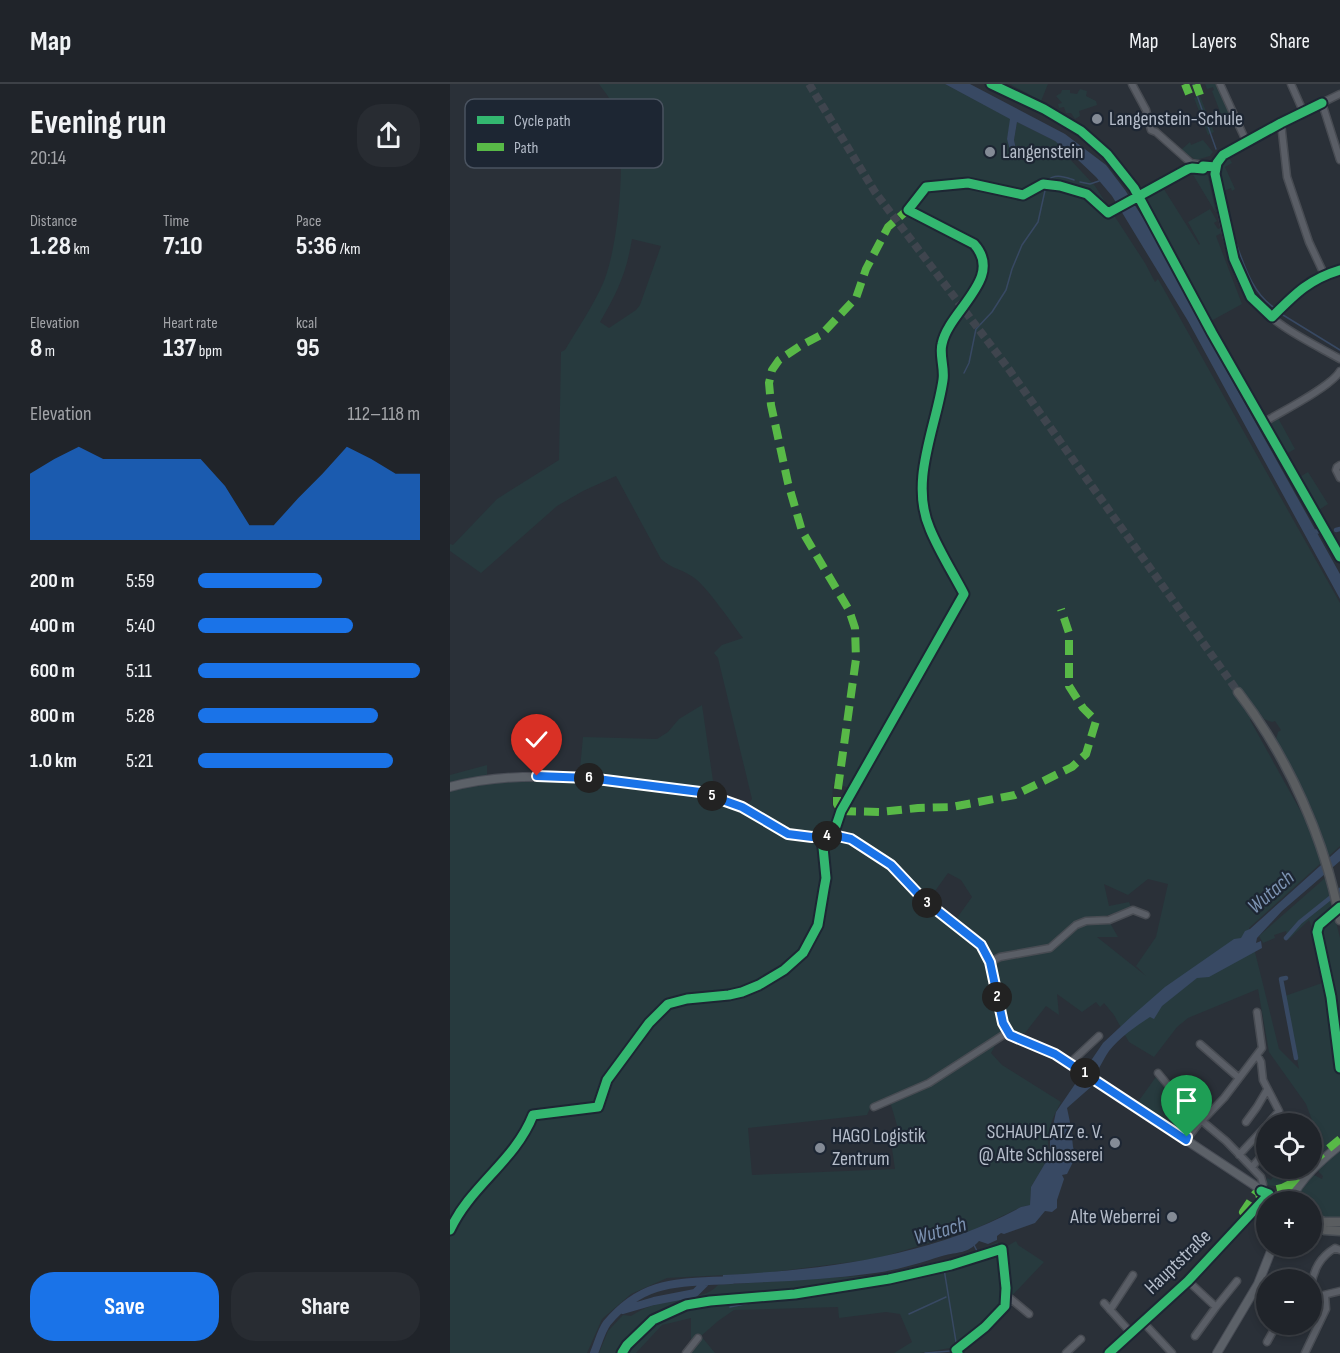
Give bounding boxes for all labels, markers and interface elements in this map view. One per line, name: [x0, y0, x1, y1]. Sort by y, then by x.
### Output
text: Map: [30, 25, 71, 58]
text: Map: [1129, 29, 1158, 54]
text: Layers: [1191, 29, 1237, 54]
text: Share: [1270, 29, 1310, 54]
legend: [465, 99, 663, 168]
text: Evening run: [30, 103, 166, 143]
button: share: [357, 104, 420, 167]
place label: Langenstein-Schule: [1109, 107, 1243, 131]
text: Cycle path: [514, 112, 571, 131]
marker: Langenstein-Schule: [1090, 112, 1104, 126]
text: Path: [514, 139, 538, 158]
place label: Langenstein: [1002, 140, 1084, 164]
marker: Langenstein: [983, 145, 997, 159]
text: 20:14: [30, 146, 66, 170]
text: Distance: [30, 212, 77, 231]
text: Time: [163, 212, 189, 231]
text: Pace: [296, 212, 321, 231]
text: 1.28: [30, 231, 71, 262]
text: 7:10: [163, 231, 203, 262]
text: 5:36: [296, 231, 337, 262]
text: km: [71, 240, 90, 259]
text: /km: [337, 240, 360, 259]
text: Elevation: [30, 314, 79, 333]
text: Heart rate: [163, 314, 218, 333]
text: kcal: [296, 314, 317, 333]
text: 8: [30, 333, 42, 364]
text: 137: [163, 333, 196, 364]
text: 95: [296, 333, 320, 364]
text: m: [42, 342, 55, 361]
text: bpm: [196, 342, 222, 361]
text: Elevation: [30, 402, 92, 426]
text: 112–118 m: [348, 402, 420, 426]
text: 200 m: [30, 569, 74, 593]
text: 5:59: [126, 569, 155, 593]
text: 400 m: [30, 614, 75, 638]
text: 5:40: [126, 614, 155, 638]
text: 600 m: [30, 659, 75, 683]
text: 5:11: [126, 659, 152, 683]
text: 800 m: [30, 704, 75, 728]
text: 5:28: [126, 704, 155, 728]
pin: [511, 714, 562, 776]
icon: check: [520, 723, 553, 756]
text: 1.0 km: [30, 749, 77, 773]
text: 5:21: [126, 749, 153, 773]
pin: 6: [574, 763, 604, 793]
text: 6: [585, 768, 593, 787]
pin: 5: [697, 781, 727, 811]
text: 5: [708, 786, 716, 805]
pin: 4: [812, 821, 842, 851]
text: 4: [823, 826, 831, 845]
water label: Wutach: [1243, 865, 1300, 919]
pin: 3: [912, 888, 942, 918]
text: 3: [923, 893, 931, 912]
pin: 2: [982, 982, 1012, 1012]
text: 2: [993, 987, 1001, 1006]
pin: 1: [1070, 1058, 1100, 1088]
text: 1: [1082, 1063, 1088, 1082]
pin: [1161, 1075, 1212, 1137]
icon: arrive: [1170, 1084, 1203, 1117]
map controls: [1256, 1113, 1322, 1335]
button: locate: [1256, 1113, 1322, 1179]
place label: SCHAUPLATZ e. V. @ Alte Schlosserei: [979, 1120, 1103, 1167]
place label: HAGO Logistik Zentrum: [832, 1124, 926, 1171]
marker: SCHAUPLATZ e. V. @ Alte Schlosserei: [1108, 1136, 1122, 1150]
marker: HAGO Logistik Zentrum: [813, 1141, 827, 1155]
button: +: [1256, 1191, 1322, 1257]
place label: Alte Weberrei: [1069, 1205, 1160, 1229]
marker: Alte Weberrei: [1165, 1210, 1179, 1224]
water label: Wutach: [911, 1212, 969, 1250]
street label: Hauptstraße: [1140, 1224, 1216, 1300]
button: −: [1256, 1269, 1322, 1335]
button: Save: [30, 1272, 219, 1341]
button: Share: [231, 1272, 420, 1341]

